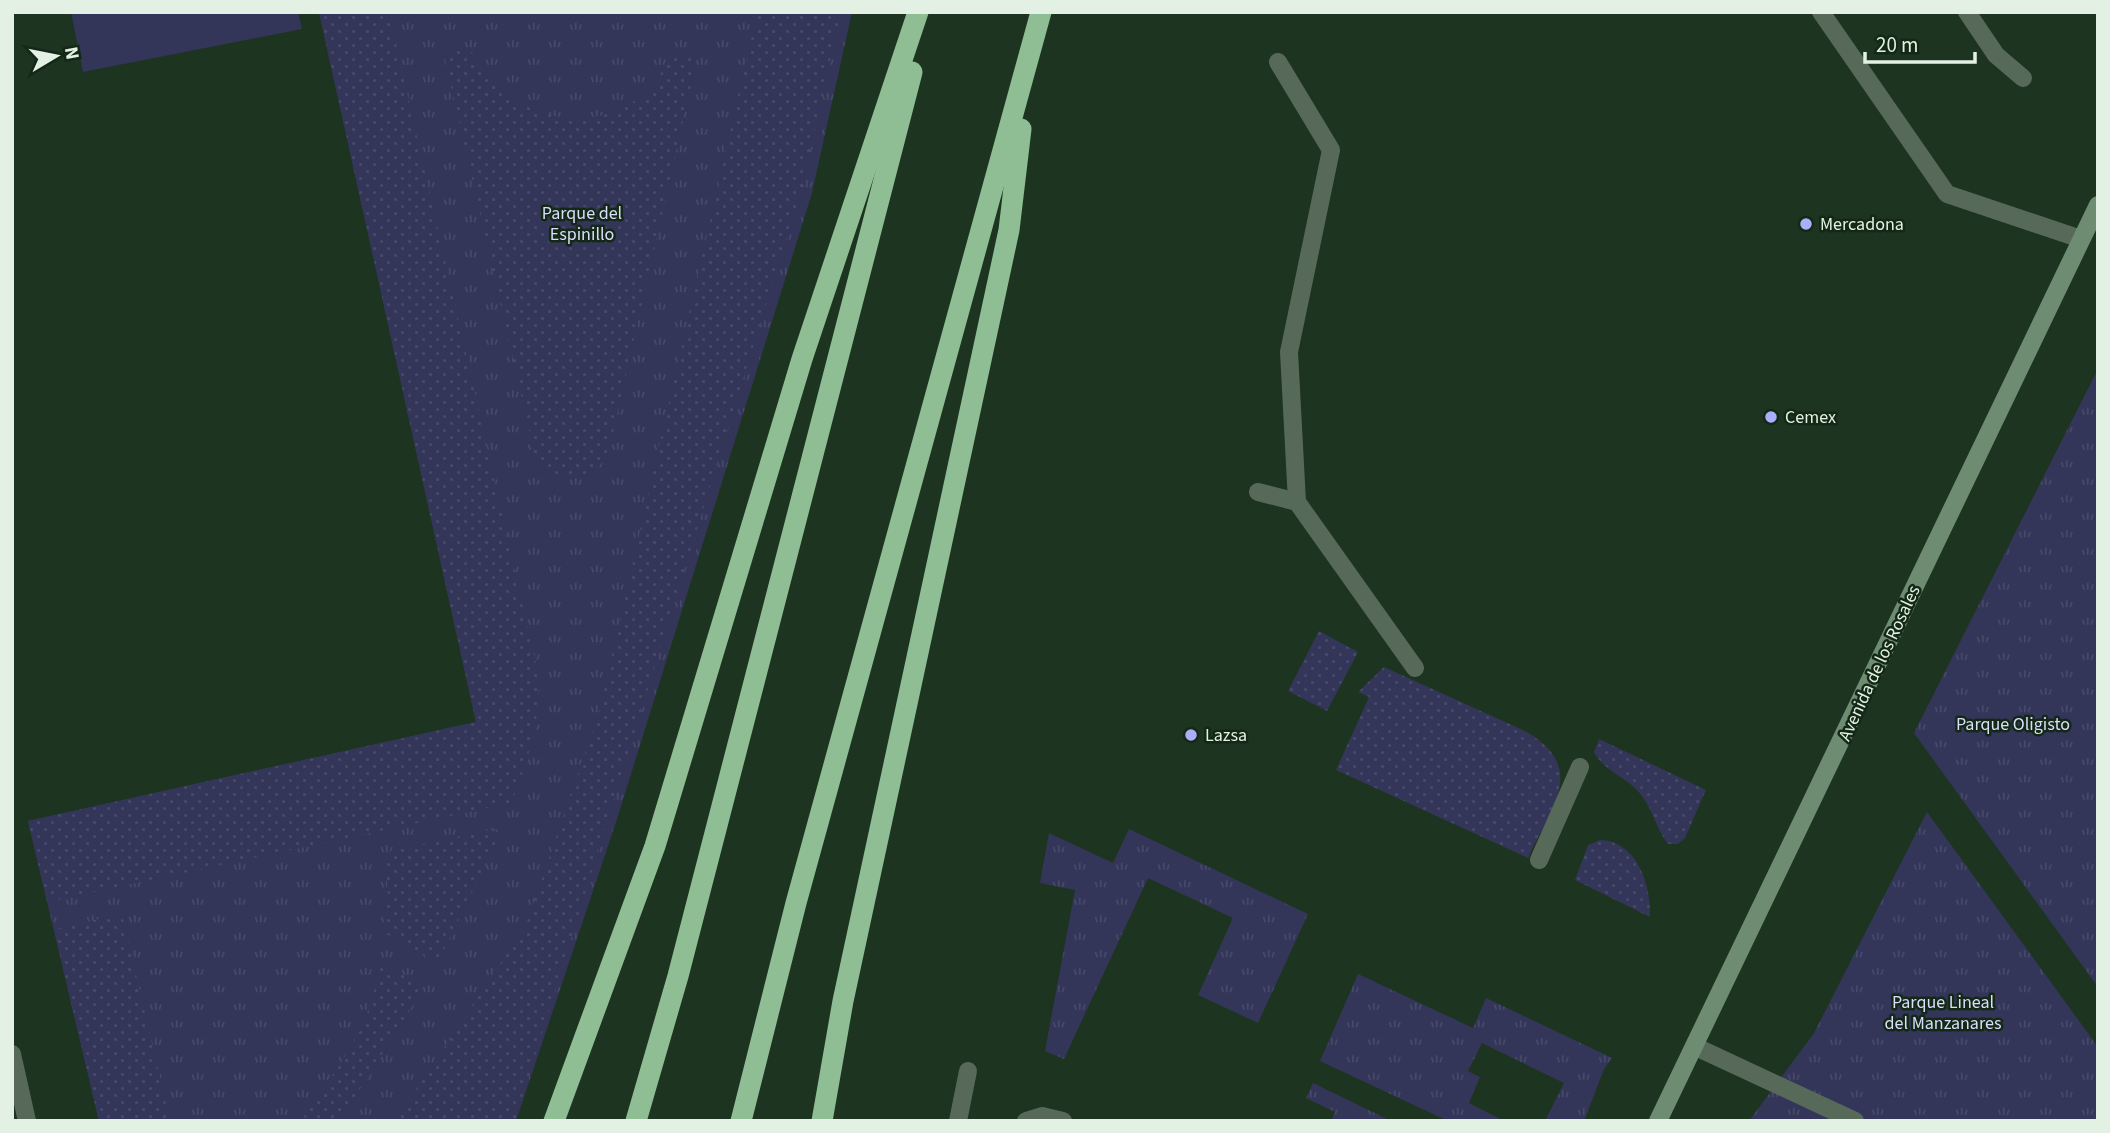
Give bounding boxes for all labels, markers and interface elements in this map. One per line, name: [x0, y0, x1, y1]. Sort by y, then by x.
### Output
north arrow: [21, 21, 91, 91]
scale bar: [1865, 21, 1975, 65]
text: 20 m: [1876, 30, 1918, 60]
text: N: [57, 45, 86, 62]
park label: Parque del Espinillo: [542, 201, 622, 247]
place label: Mercadona: [1820, 212, 1904, 237]
marker: Mercadona: [1798, 216, 1814, 232]
place label: Cemex: [1785, 405, 1836, 430]
marker: Cemex: [1763, 409, 1779, 425]
street label: Avenida de los Rosales: [1832, 581, 1927, 745]
park label: Parque Oligisto: [1956, 712, 2070, 737]
place label: Lazsa: [1205, 723, 1247, 748]
marker: Lazsa: [1183, 727, 1199, 743]
park label: Parque Lineal del Manzanares: [1885, 990, 2001, 1036]

